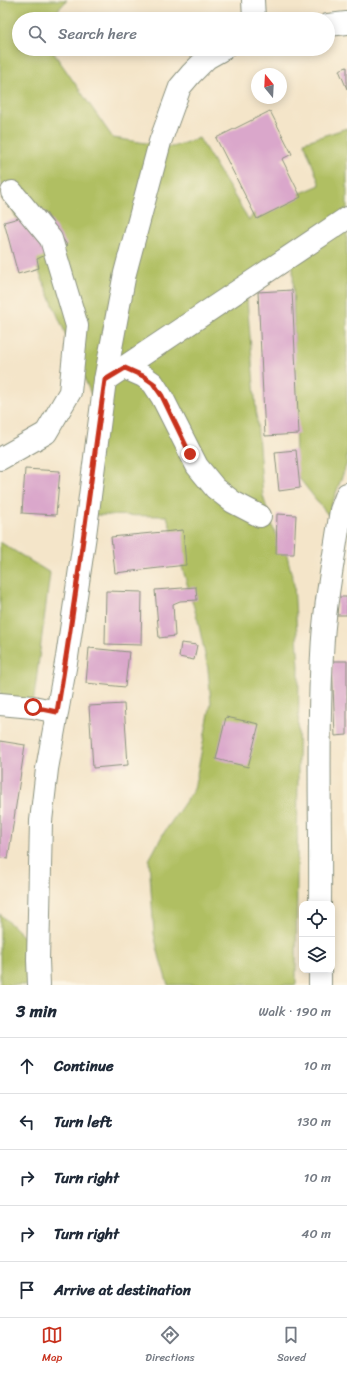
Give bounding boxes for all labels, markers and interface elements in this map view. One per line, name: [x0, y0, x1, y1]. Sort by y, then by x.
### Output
search box: [12, 12, 335, 56]
text: Search here: [58, 21, 137, 47]
icon: search: [26, 23, 48, 45]
north arrow: [251, 68, 287, 104]
route end: [181, 445, 199, 463]
route start: [24, 698, 42, 716]
map controls: [299, 901, 335, 973]
button: locate: [299, 901, 335, 937]
button: layers: [299, 937, 335, 973]
text: 3 min: [16, 996, 57, 1026]
text: Walk · 190 m: [258, 1000, 331, 1023]
text: Continue: [54, 1053, 114, 1079]
text: 10 m: [304, 1054, 331, 1077]
icon: ahead: [16, 1055, 38, 1077]
text: Turn left: [54, 1109, 112, 1135]
text: 130 m: [297, 1110, 331, 1133]
icon: left: [16, 1111, 38, 1133]
text: Turn right: [54, 1165, 119, 1191]
text: 10 m: [304, 1166, 331, 1189]
icon: right: [16, 1167, 38, 1189]
text: Turn right: [54, 1221, 119, 1247]
text: 40 m: [301, 1222, 331, 1245]
icon: right: [16, 1223, 38, 1245]
text: Arrive at destination: [54, 1277, 191, 1303]
icon: arrive: [16, 1279, 38, 1301]
tab: Map: [41, 1324, 63, 1367]
tab: Directions: [145, 1324, 195, 1367]
tab: Saved: [277, 1324, 306, 1367]

